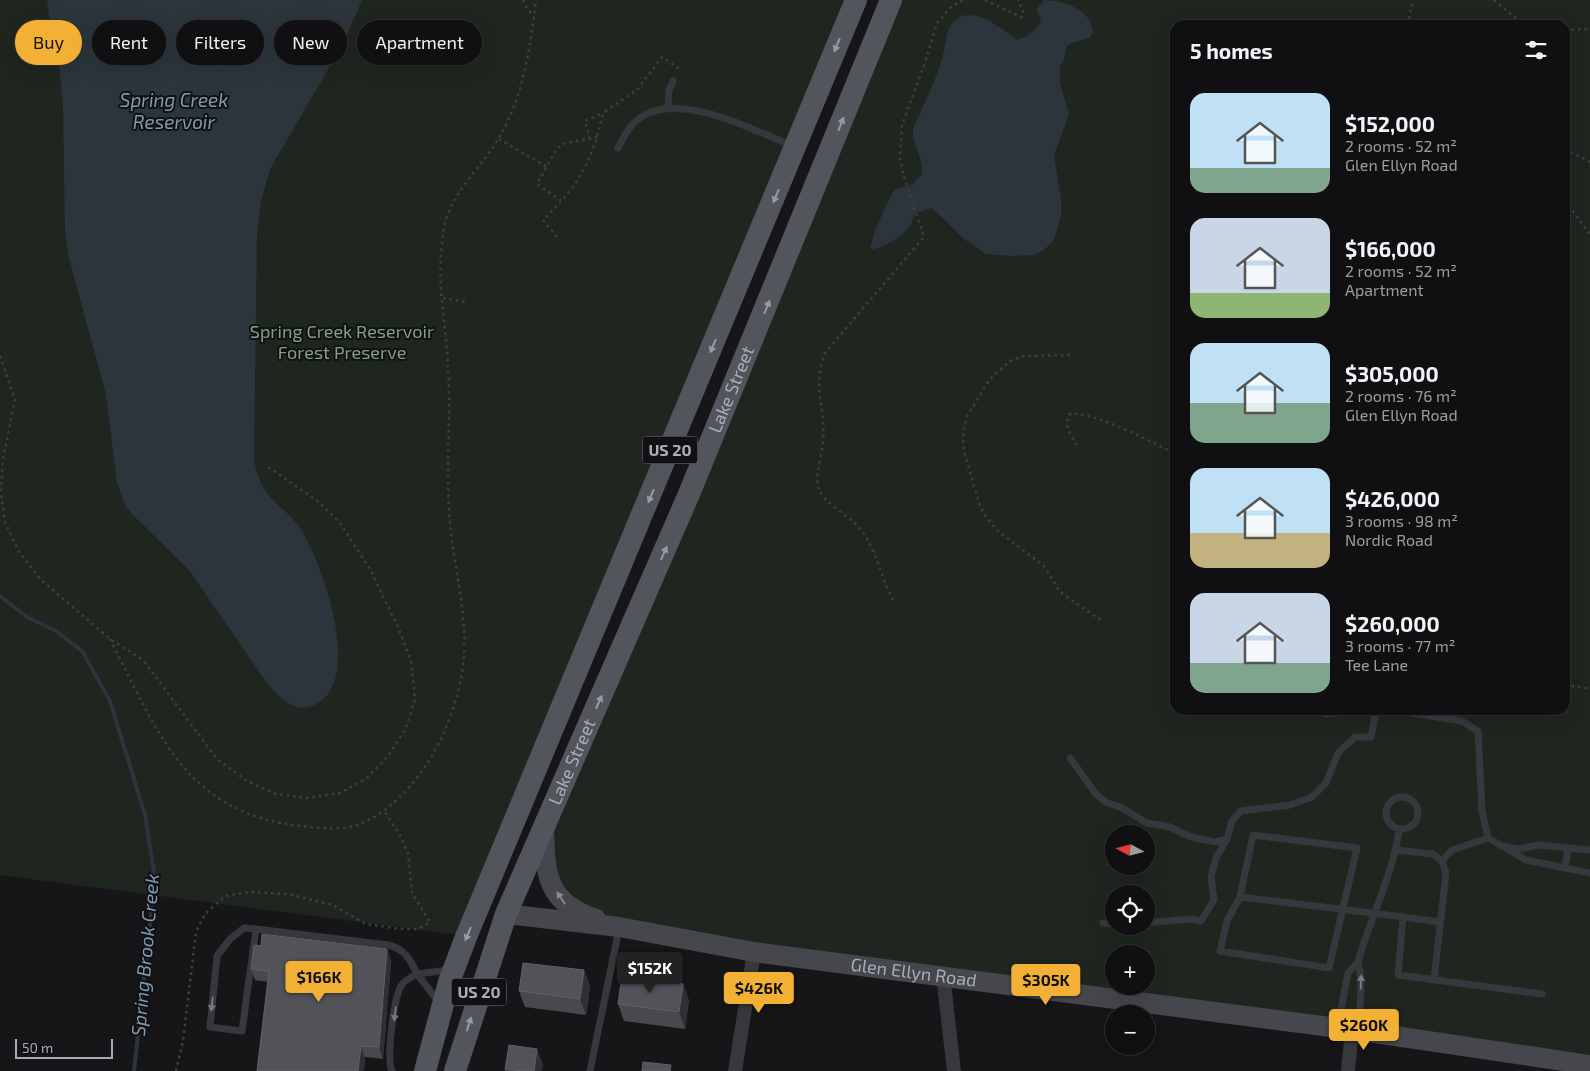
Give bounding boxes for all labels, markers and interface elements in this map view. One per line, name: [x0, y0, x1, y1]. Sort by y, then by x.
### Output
chip: Buy: [15, 20, 82, 65]
chip: Rent: [92, 20, 166, 65]
chip: Filters: [176, 20, 264, 65]
chip: New: [274, 20, 347, 65]
chip: Apartment: [357, 20, 482, 65]
icon: filters: [1522, 36, 1550, 64]
one-way arrow: [833, 38, 841, 52]
text: 5 homes: [1190, 38, 1273, 63]
water label: Spring Creek Reservoir: [120, 88, 228, 133]
text: $152,000: [1345, 111, 1435, 136]
icon: home: [1230, 113, 1290, 173]
one-way arrow: [838, 117, 846, 131]
text: 2 rooms · 52 m²: [1345, 136, 1457, 155]
text: Glen Ellyn Road: [1345, 155, 1458, 174]
one-way arrow: [771, 188, 779, 203]
text: $166,000: [1345, 236, 1436, 261]
icon: home: [1230, 238, 1290, 298]
text: 2 rooms · 52 m²: [1345, 261, 1457, 280]
text: Apartment: [1345, 280, 1424, 299]
one-way arrow: [764, 300, 772, 314]
park label: Spring Creek Reservoir Forest Preserve: [250, 320, 434, 363]
one-way arrow: [709, 339, 717, 353]
street label: Lake Street: [703, 342, 758, 436]
text: $305,000: [1345, 361, 1439, 386]
icon: home: [1230, 363, 1290, 423]
text: 2 rooms · 76 m²: [1345, 386, 1457, 405]
text: Glen Ellyn Road: [1345, 405, 1458, 424]
road number: US 20: [642, 436, 698, 464]
text: $426,000: [1345, 486, 1440, 511]
icon: home: [1230, 488, 1290, 548]
one-way arrow: [646, 489, 654, 503]
text: 3 rooms · 98 m²: [1345, 511, 1458, 530]
text: Nordic Road: [1345, 530, 1433, 549]
one-way arrow: [660, 546, 668, 560]
text: $260,000: [1345, 611, 1440, 636]
icon: home: [1230, 613, 1290, 673]
text: 3 rooms · 77 m²: [1345, 636, 1456, 655]
text: Tee Lane: [1345, 655, 1408, 674]
one-way arrow: [595, 695, 603, 709]
street label: Lake Street: [543, 715, 600, 808]
north arrow: [1105, 825, 1155, 875]
map controls: [1105, 825, 1155, 1055]
water label: Spring Brook Creek: [126, 873, 163, 1037]
button: locate: [1105, 885, 1155, 935]
one-way arrow: [557, 891, 566, 905]
one-way arrow: [463, 927, 471, 941]
button: +: [1105, 945, 1155, 995]
pin: $152K: [615, 952, 685, 994]
street label: Glen Ellyn Road: [849, 953, 978, 991]
text: $152K: [628, 958, 672, 977]
pin: $166K: [284, 960, 354, 1003]
pin: $305K: [1011, 964, 1081, 1006]
text: $166K: [296, 967, 342, 986]
text: $305K: [1022, 970, 1070, 989]
pin: $426K: [724, 972, 794, 1014]
one-way arrow: [1357, 974, 1365, 990]
text: $426K: [735, 978, 783, 997]
road number: US 20: [452, 979, 506, 1006]
one-way arrow: [208, 996, 216, 1012]
button: −: [1105, 1005, 1155, 1055]
one-way arrow: [391, 1006, 399, 1022]
pin: $260K: [1329, 1008, 1399, 1051]
text: $260K: [1340, 1015, 1388, 1034]
one-way arrow: [466, 1017, 473, 1032]
scale bar: [15, 1036, 112, 1059]
text: 50 m: [22, 1039, 53, 1056]

